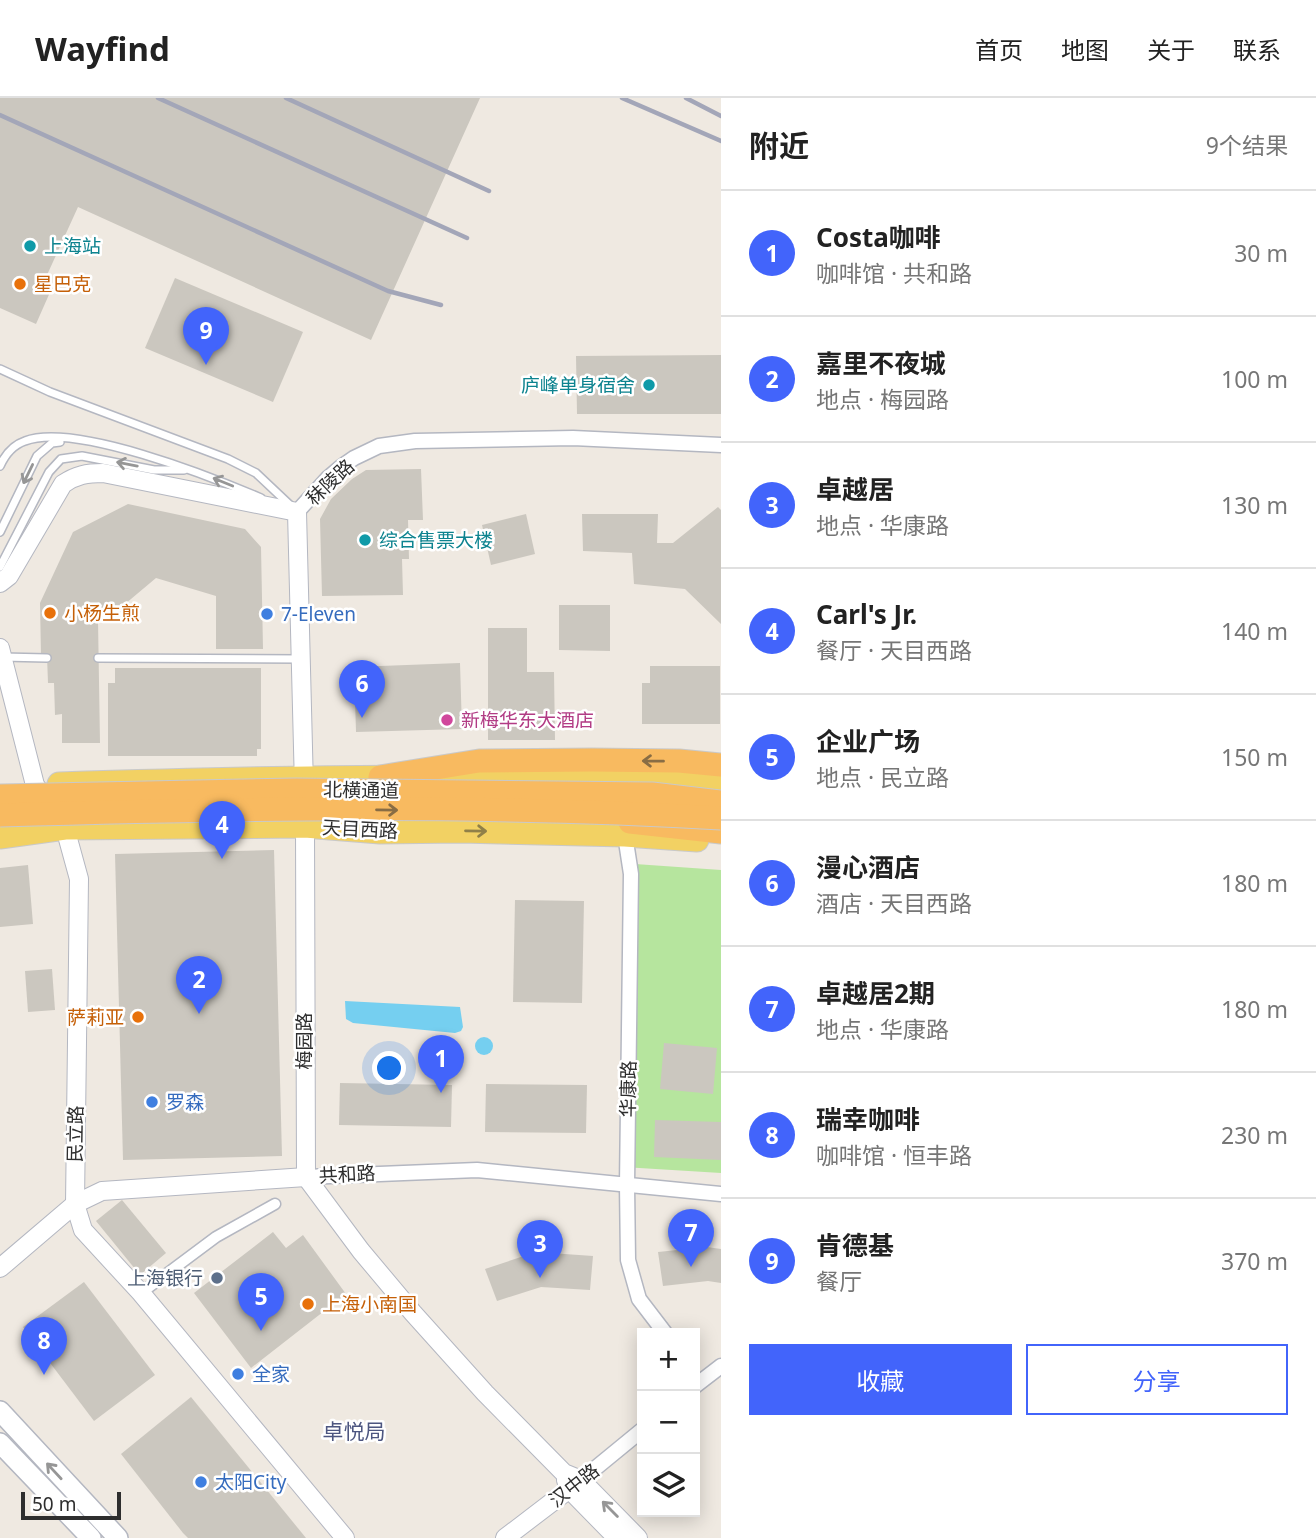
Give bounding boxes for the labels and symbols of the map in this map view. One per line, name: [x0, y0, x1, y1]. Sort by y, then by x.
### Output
place label: 上海站: [44, 233, 101, 259]
marker: 上海站: [22, 238, 38, 254]
place label: 星巴克: [34, 271, 91, 297]
marker: 星巴克: [12, 276, 28, 292]
pin: 9: [183, 307, 229, 365]
place label: 庐峰单身宿舍: [521, 372, 635, 398]
marker: 庐峰单身宿舍: [641, 377, 657, 393]
street label: 秣陵路: [300, 453, 360, 511]
one-way arrow: [116, 457, 139, 471]
one-way arrow: [21, 463, 34, 484]
one-way arrow: [213, 475, 235, 488]
place label: 综合售票大楼: [379, 527, 493, 553]
marker: 综合售票大楼: [357, 532, 373, 548]
place label: 小杨生煎: [64, 600, 140, 626]
place label: 7-Eleven: [281, 601, 356, 627]
marker: 小杨生煎: [42, 605, 58, 621]
marker: 7-Eleven: [259, 606, 275, 622]
pin: 6: [339, 660, 385, 718]
place label: 新梅华东大酒店: [461, 707, 594, 733]
marker: 新梅华东大酒店: [439, 712, 455, 728]
one-way arrow: [642, 754, 665, 768]
street label: 北横通道: [323, 776, 399, 804]
pin: 4: [199, 801, 245, 859]
one-way arrow: [375, 803, 398, 817]
street label: 天目西路: [321, 814, 399, 844]
one-way arrow: [464, 824, 487, 838]
pin: 2: [176, 956, 222, 1014]
place label: 萨莉亚: [67, 1004, 124, 1030]
marker: 萨莉亚: [130, 1009, 146, 1025]
street label: 梅园路: [291, 1012, 317, 1070]
pin: 1: [418, 1035, 464, 1093]
your location: [372, 1051, 406, 1085]
street label: 华康路: [615, 1060, 641, 1118]
place label: 罗森: [166, 1089, 204, 1115]
marker: 罗森: [144, 1094, 160, 1110]
street label: 民立路: [62, 1105, 88, 1163]
street label: 共和路: [318, 1160, 376, 1188]
pin: 7: [668, 1209, 714, 1267]
pin: 3: [517, 1220, 563, 1278]
place label: 上海银行: [127, 1265, 203, 1291]
marker: 上海银行: [209, 1270, 225, 1286]
pin: 5: [238, 1273, 284, 1331]
place label: 上海小南国: [322, 1291, 417, 1317]
marker: 上海小南国: [300, 1296, 316, 1312]
pin: 8: [21, 1317, 67, 1375]
place label: 全家: [252, 1361, 290, 1387]
marker: 全家: [230, 1366, 246, 1382]
district label: 卓悦局: [323, 1417, 386, 1445]
street label: 汉中路: [544, 1457, 604, 1513]
one-way arrow: [46, 1462, 63, 1479]
place label: 太阳City: [215, 1469, 287, 1495]
marker: 太阳City: [193, 1474, 209, 1490]
scale bar: [21, 1489, 121, 1521]
one-way arrow: [601, 1501, 618, 1518]

